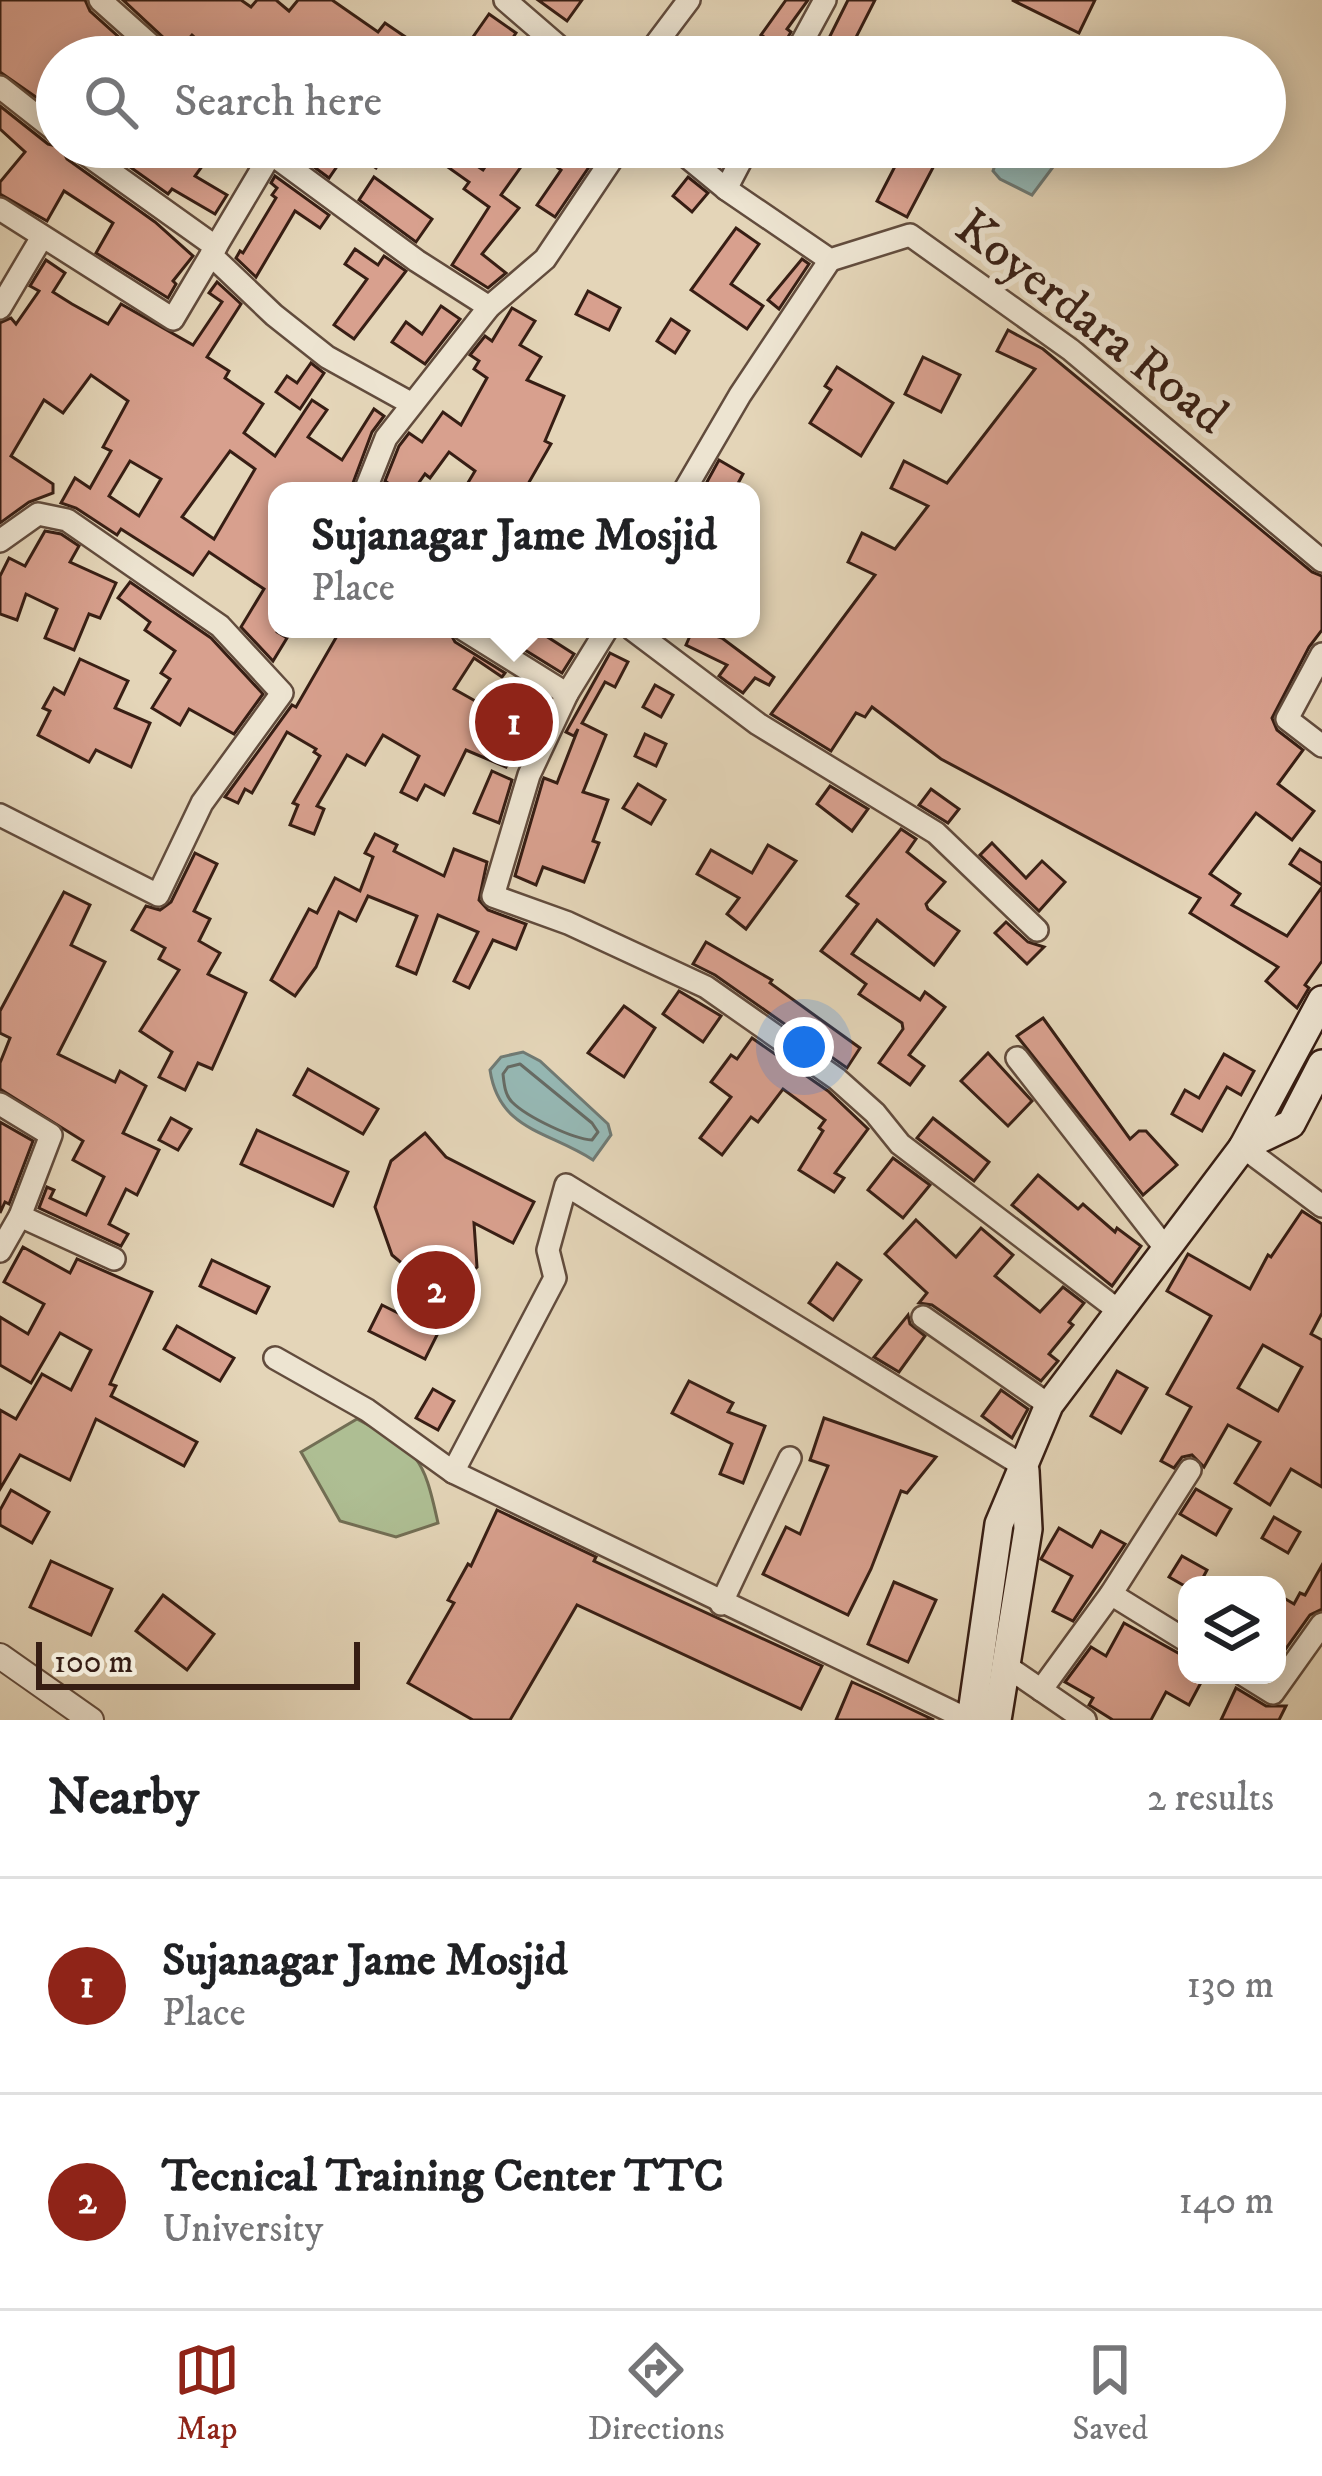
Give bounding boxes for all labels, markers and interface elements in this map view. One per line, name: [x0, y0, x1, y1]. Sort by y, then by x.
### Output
search box: [36, 36, 1286, 168]
icon: search: [78, 69, 144, 135]
text: Search here: [174, 74, 382, 130]
street label: Koyerdara Road: [942, 196, 1241, 449]
popup: [268, 482, 760, 638]
text: Sujanagar Jame Mosjid: [311, 508, 717, 564]
text: Place: [311, 564, 395, 613]
pin: 1: [475, 677, 553, 767]
your location: [774, 1017, 834, 1077]
pin: 2: [397, 1245, 475, 1335]
map controls: [1178, 1576, 1286, 1684]
button: layers: [1178, 1576, 1286, 1684]
scale bar: [36, 1636, 360, 1689]
text: 100 m: [54, 1642, 133, 1683]
text: Nearby: [48, 1766, 199, 1830]
text: 2 results: [1147, 1774, 1274, 1823]
text: Sujanagar Jame Mosjid: [162, 1933, 568, 1989]
text: 1: [80, 1961, 94, 2010]
text: 130 m: [1186, 1961, 1274, 2010]
text: Place: [162, 1989, 246, 2038]
text: Tecnical Training Center TTC: [162, 2149, 724, 2205]
text: 2: [77, 2177, 97, 2226]
text: 140 m: [1179, 2177, 1274, 2226]
text: University: [162, 2205, 323, 2254]
tab: Map: [174, 2337, 240, 2450]
tab: Directions: [588, 2337, 724, 2450]
tab: Saved: [1072, 2337, 1148, 2450]

